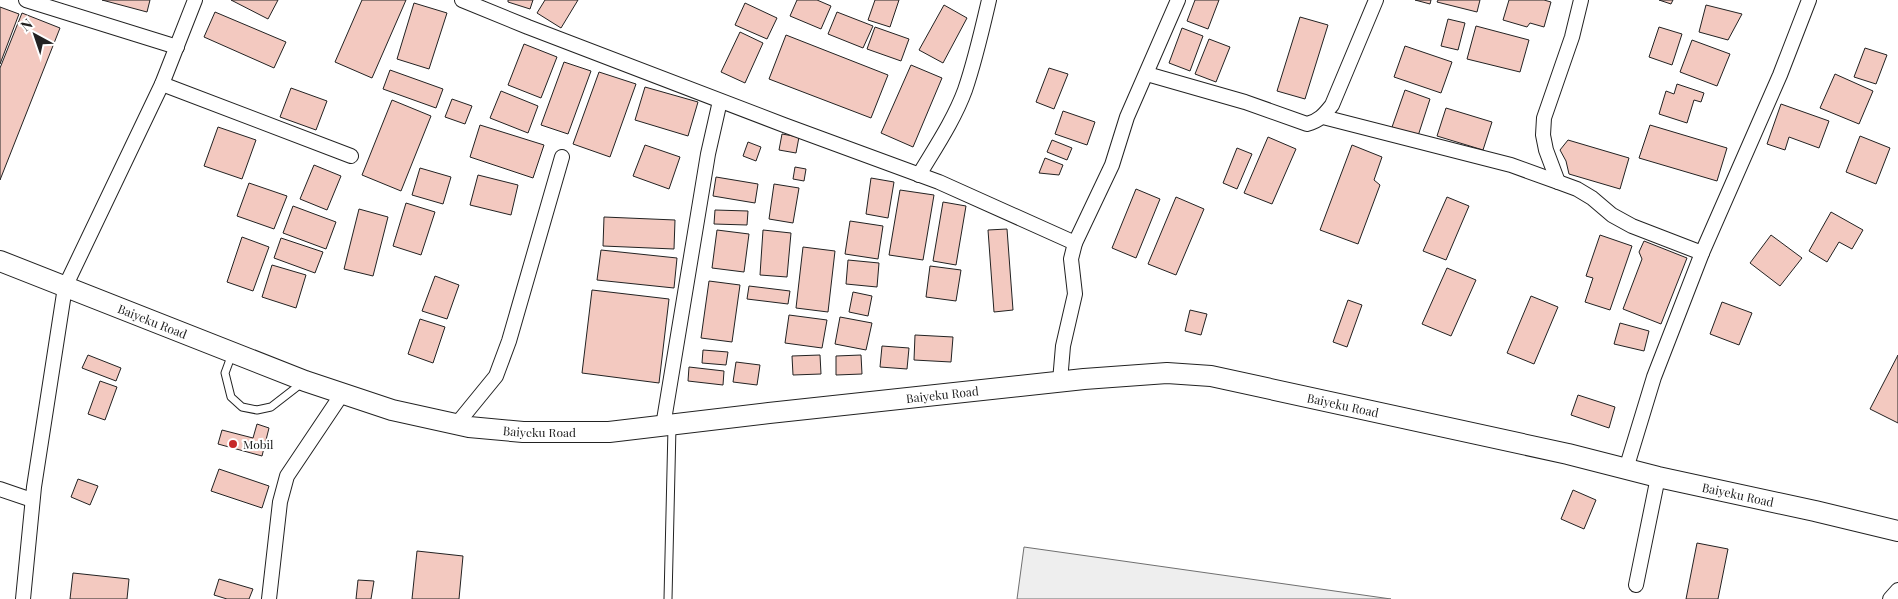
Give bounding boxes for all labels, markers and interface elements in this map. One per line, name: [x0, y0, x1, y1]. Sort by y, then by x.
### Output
north arrow: [10, 10, 60, 60]
text: N: [16, 14, 36, 35]
street label: Baiyeku Road: [116, 300, 190, 342]
street label: Baiyeku Road: [905, 382, 979, 406]
street label: Baiyeku Road: [1306, 389, 1380, 420]
street label: Baiyeku Road: [502, 422, 576, 440]
place label: Mobil: [243, 436, 274, 452]
marker: Mobil: [227, 438, 239, 450]
street label: Baiyeku Road: [1701, 479, 1775, 510]

